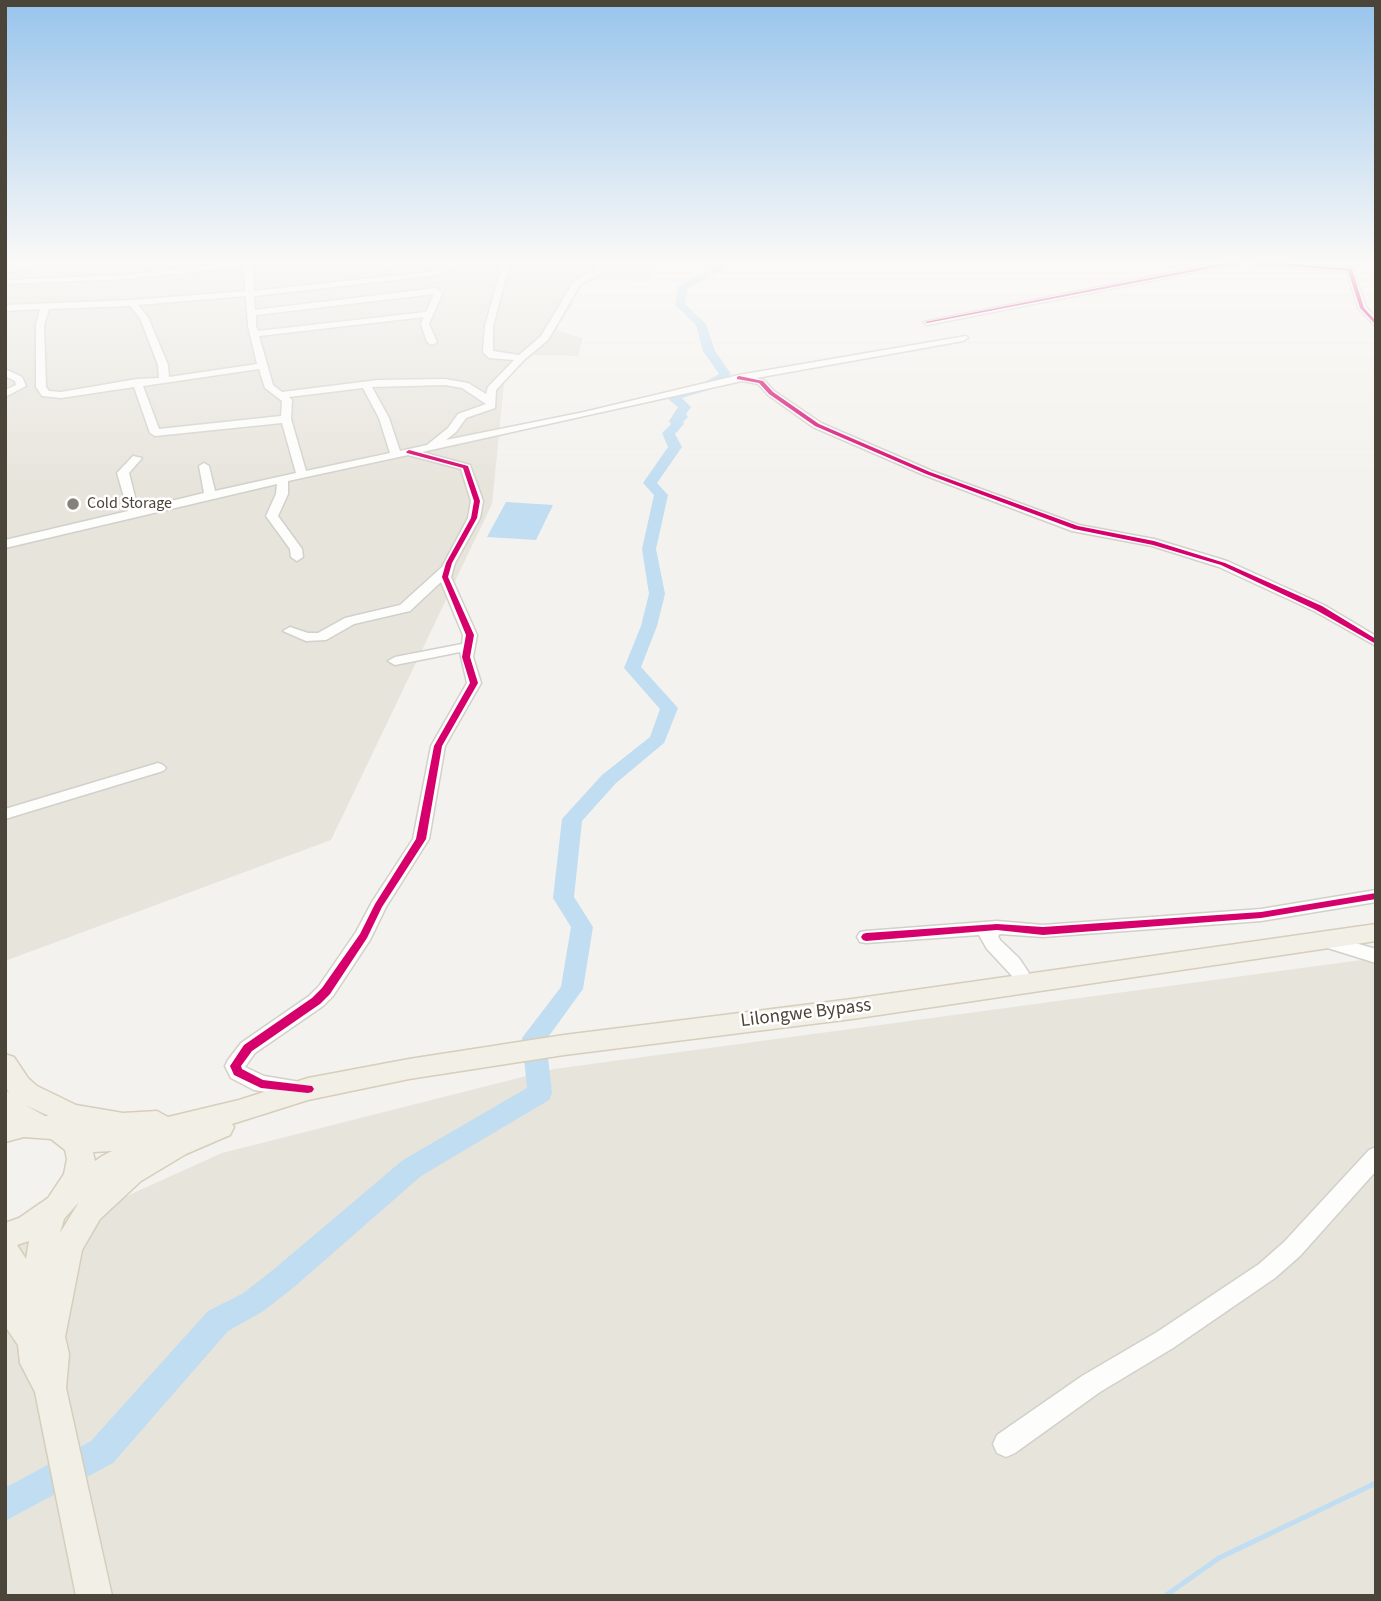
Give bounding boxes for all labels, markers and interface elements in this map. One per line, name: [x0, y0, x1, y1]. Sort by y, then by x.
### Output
place label: Cold Storage: [87, 494, 172, 514]
marker: Cold Storage: [65, 496, 81, 512]
street label: Lilongwe Bypass: [739, 995, 873, 1033]

